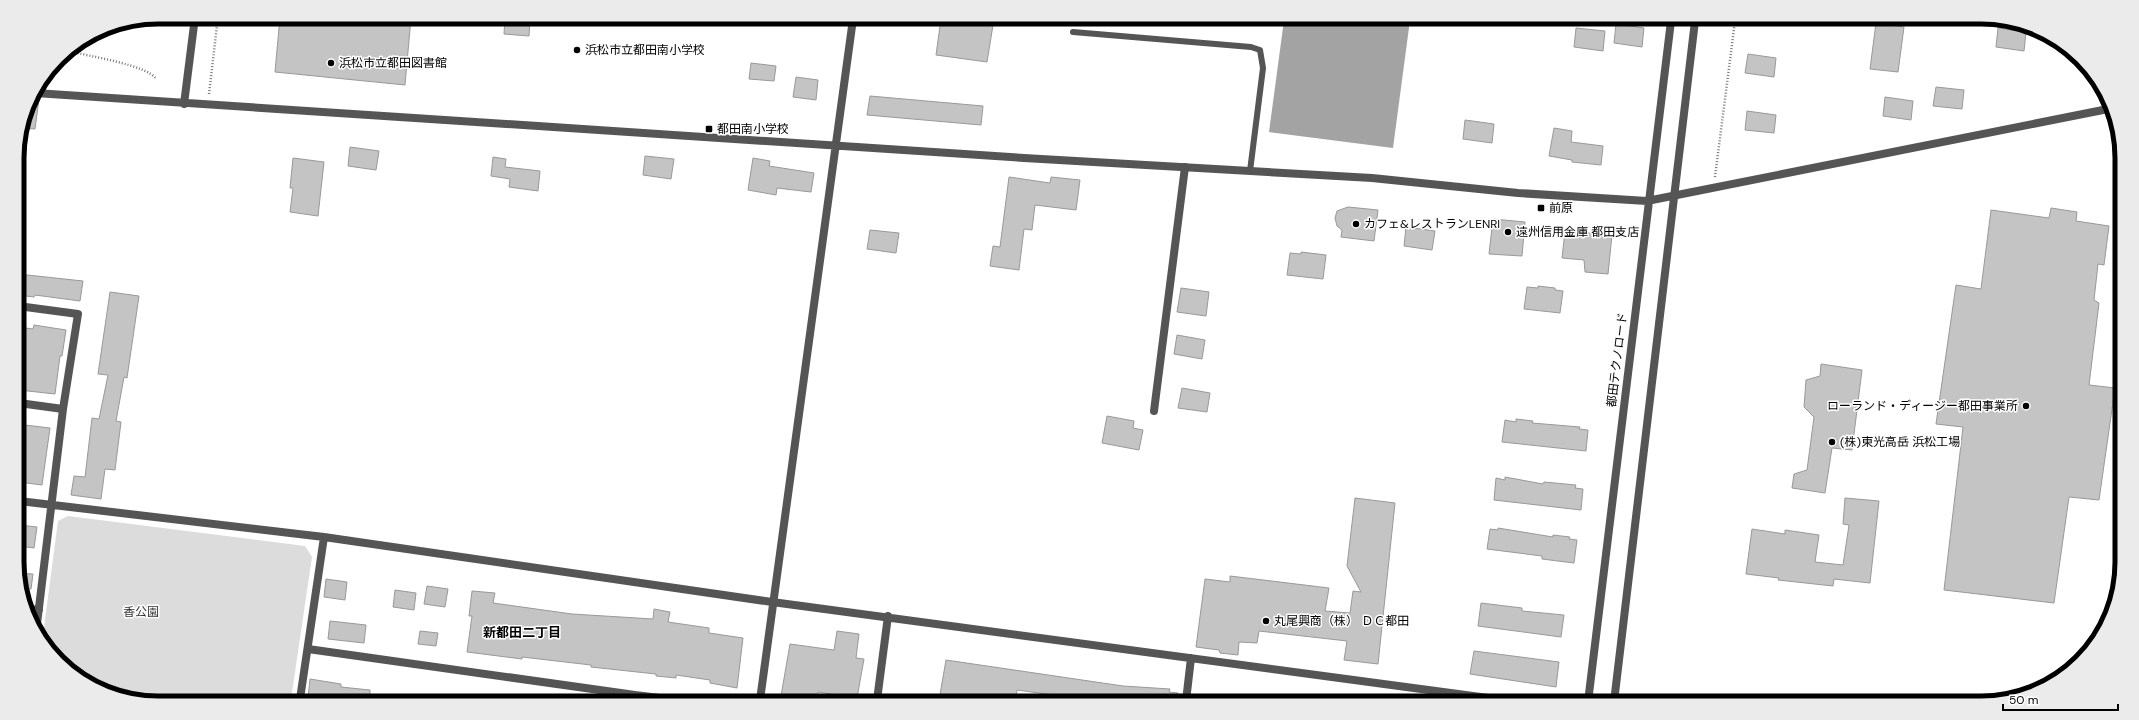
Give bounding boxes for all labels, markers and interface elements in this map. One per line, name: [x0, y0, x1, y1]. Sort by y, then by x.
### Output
place label: 浜松市立都田南小学校: [585, 42, 705, 58]
marker: 浜松市立都田南小学校: [572, 45, 582, 55]
place label: 浜松市立都田図書館: [339, 55, 447, 71]
marker: 浜松市立都田図書館: [326, 58, 336, 68]
place label: 都田南小学校: [717, 121, 789, 137]
marker: 都田南小学校: [704, 124, 714, 134]
place label: 前原: [1549, 200, 1573, 216]
marker: 前原: [1536, 203, 1546, 213]
place label: カフェ&レストランLENRI: [1364, 216, 1500, 232]
marker: カフェ&レストランLENRI: [1351, 219, 1361, 229]
place label: 遠州信用金庫 都田支店: [1516, 224, 1639, 240]
marker: 遠州信用金庫 都田支店: [1503, 227, 1513, 237]
street label: 都田テクノロード: [1603, 312, 1631, 408]
place label: ローランド・ディージー都田事業所: [1827, 398, 2018, 414]
marker: ローランド・ディージー都田事業所: [2021, 401, 2031, 411]
place label: (株)東光高岳 浜松工場: [1840, 434, 1960, 450]
marker: (株)東光高岳 浜松工場: [1827, 437, 1837, 447]
park label: 香公園: [123, 604, 159, 620]
place label: 丸尾興商（株） ＤＣ都田: [1274, 613, 1409, 629]
marker: 丸尾興商（株） ＤＣ都田: [1261, 616, 1271, 626]
district label: 新都田二丁目: [483, 624, 561, 641]
scale bar: [2003, 686, 2118, 712]
text: 50 m: [2009, 692, 2038, 708]

